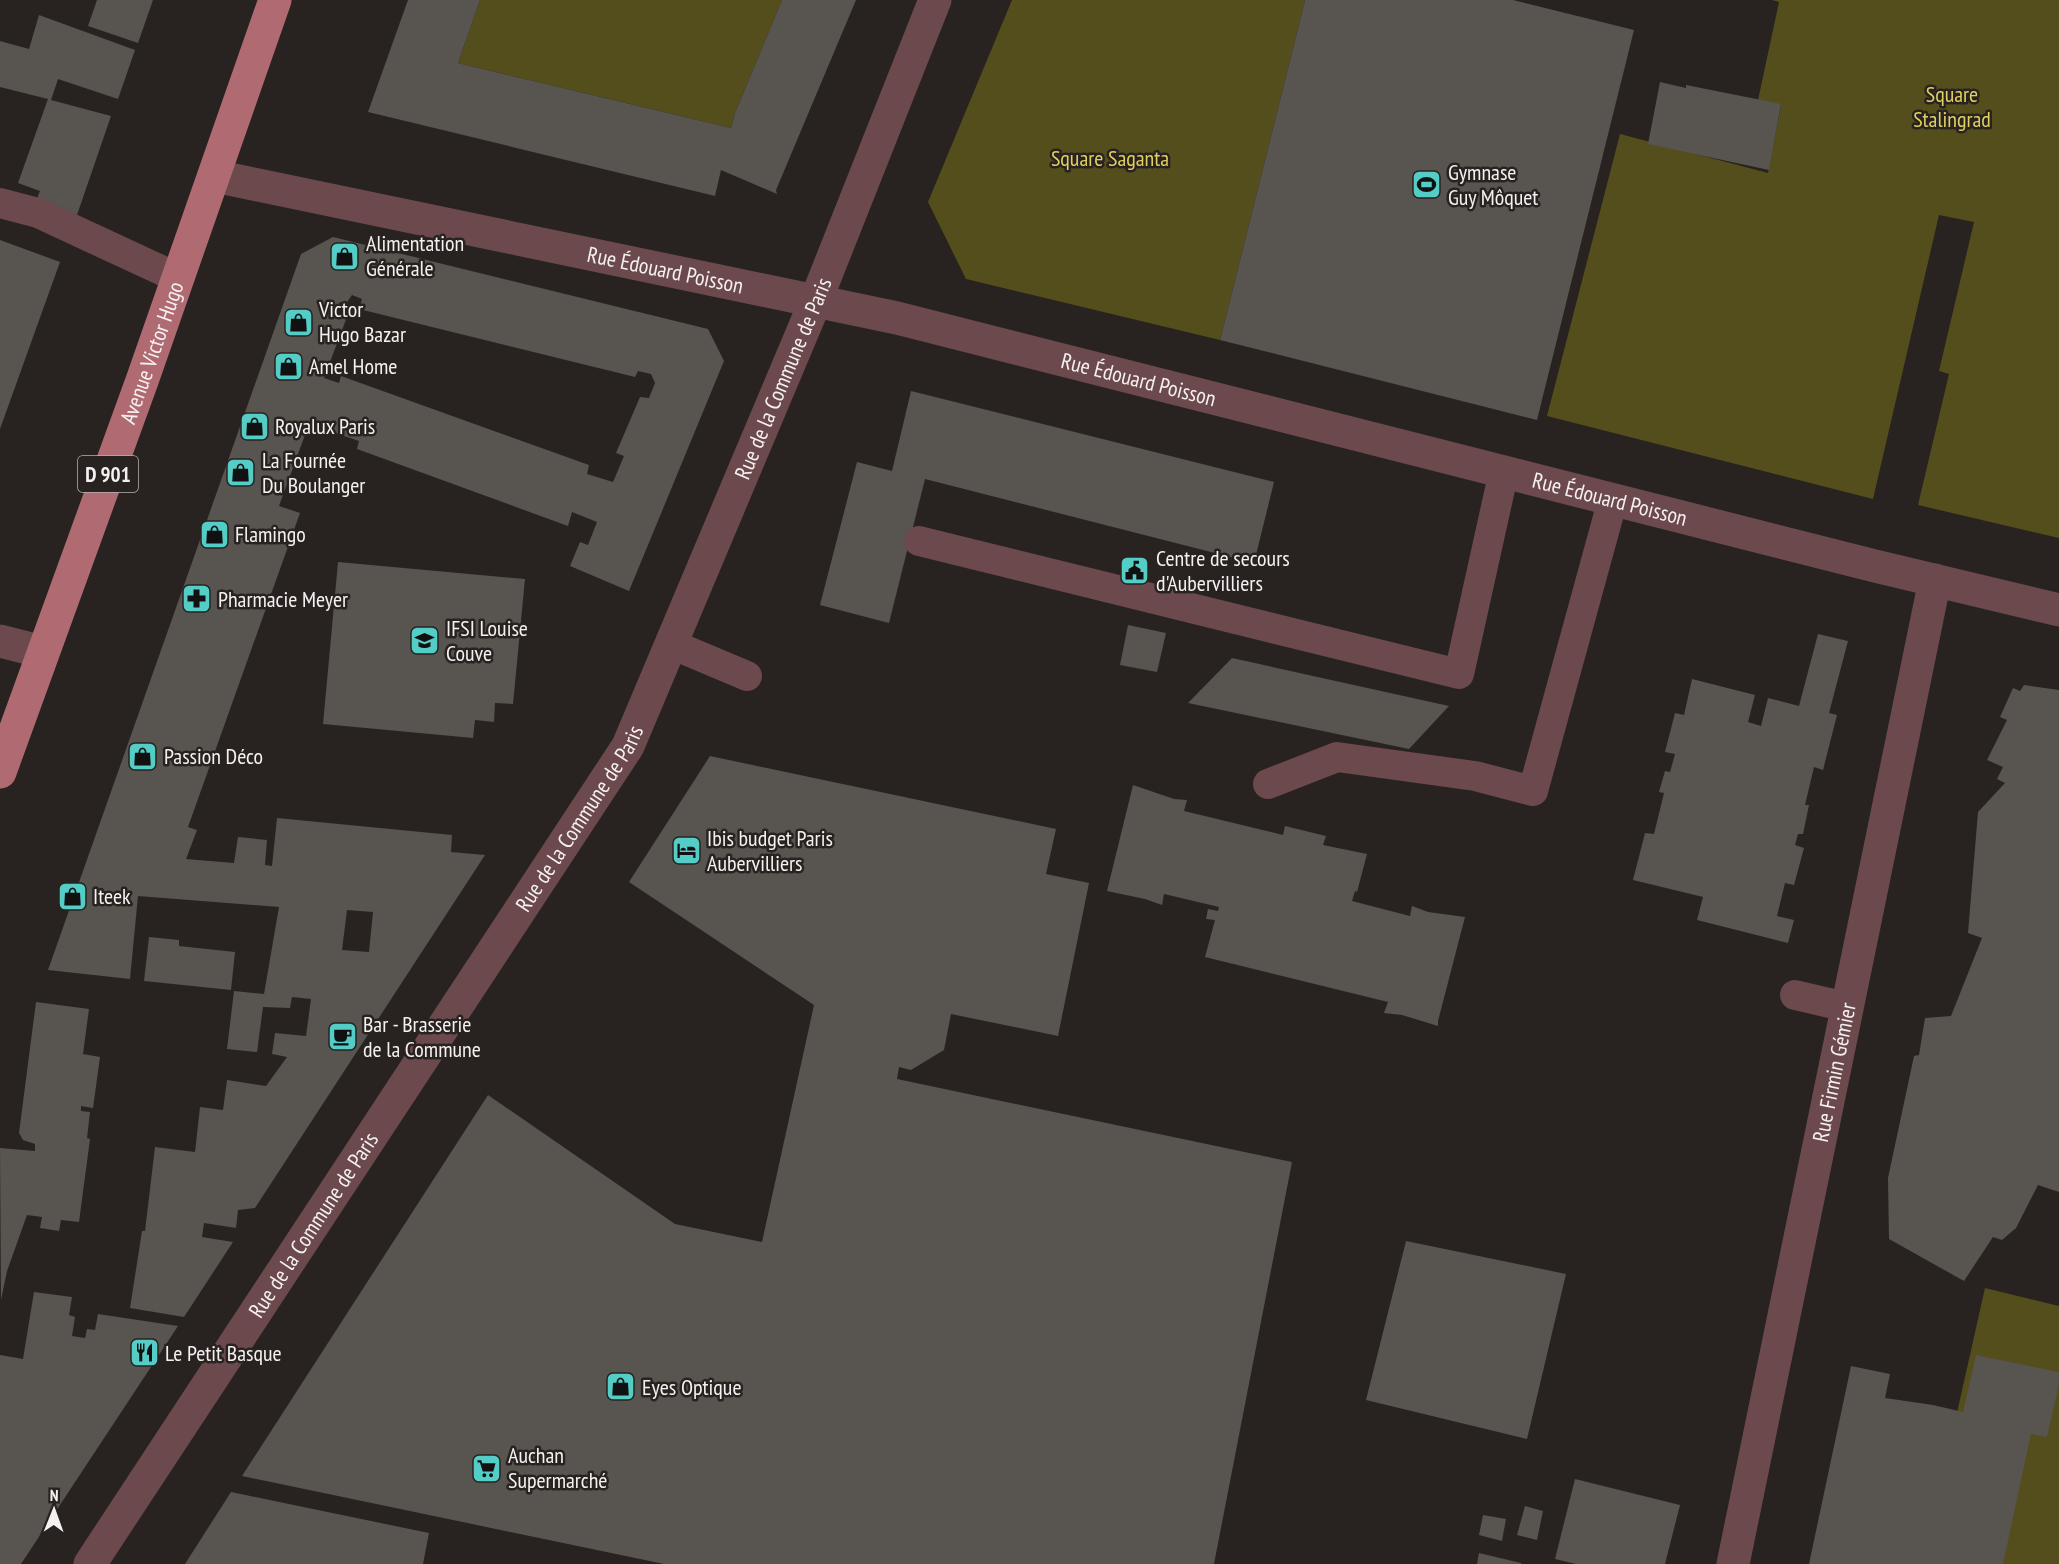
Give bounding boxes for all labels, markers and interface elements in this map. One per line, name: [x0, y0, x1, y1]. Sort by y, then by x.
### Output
park label: Square Stalingrad: [1913, 80, 1991, 133]
park label: Square Saganta: [1051, 144, 1169, 172]
place label: Gymnase Guy Môquet: [1448, 158, 1538, 211]
sports icon: Gymnase Guy Môquet: [1411, 169, 1443, 201]
place label: Alimentation Générale: [366, 229, 464, 282]
shop icon: Alimentation Générale: [329, 240, 361, 272]
street label: Rue Édouard Poisson: [585, 240, 746, 300]
street label: Rue de la Commune de Paris: [728, 273, 837, 483]
street label: Avenue Victor Hugo: [114, 278, 190, 428]
place label: Victor Hugo Bazar: [318, 295, 406, 348]
shop icon: Victor Hugo Bazar: [282, 306, 314, 338]
street label: Rue Édouard Poisson: [1058, 346, 1219, 412]
shop icon: Amel Home: [272, 350, 304, 382]
place label: Amel Home: [309, 352, 397, 380]
shop icon: Royalux Paris: [238, 410, 270, 442]
place label: Royalux Paris: [275, 412, 375, 440]
place label: La Fournée Du Boulanger: [262, 446, 365, 499]
road number: D 901: [78, 456, 138, 492]
shop icon: La Fournée Du Boulanger: [225, 457, 257, 489]
street label: Rue Édouard Poisson: [1529, 466, 1690, 532]
shop icon: Flamingo: [198, 518, 230, 550]
place label: Flamingo: [235, 520, 306, 548]
place label: Centre de secours d'Aubervilliers: [1156, 544, 1290, 597]
public building icon: Centre de secours d'Aubervilliers: [1119, 555, 1151, 587]
pharmacy icon: Pharmacie Meyer: [181, 583, 213, 615]
place label: Pharmacie Meyer: [218, 585, 348, 613]
place label: IFSI Louise Couve: [446, 614, 528, 667]
school or university icon: IFSI Louise Couve: [409, 625, 441, 657]
street label: Rue de la Commune de Paris: [509, 721, 649, 917]
shop icon: Passion Déco: [127, 740, 159, 772]
place label: Passion Déco: [164, 742, 263, 770]
place label: Ibis budget Paris Aubervilliers: [707, 824, 833, 877]
hotel icon: Ibis budget Paris Aubervilliers: [670, 835, 702, 867]
shop icon: Iteek: [56, 880, 88, 912]
place label: Iteek: [93, 882, 131, 910]
street label: Rue Firmin Gémier: [1806, 1000, 1862, 1144]
place label: Bar - Brasserie de la Commune: [363, 1010, 481, 1063]
cafe icon: Bar - Brasserie de la Commune: [326, 1021, 358, 1053]
street label: Rue de la Commune de Paris: [242, 1127, 384, 1323]
restaurant icon: Le Petit Basque: [128, 1337, 160, 1369]
place label: Le Petit Basque: [165, 1339, 282, 1367]
shop icon: Eyes Optique: [605, 1371, 637, 1403]
place label: Eyes Optique: [642, 1373, 742, 1401]
place label: Auchan Supermarché: [508, 1441, 607, 1494]
supermarket icon: Auchan Supermarché: [471, 1452, 503, 1484]
north arrow: [24, 1480, 84, 1540]
text: N: [50, 1485, 59, 1505]

